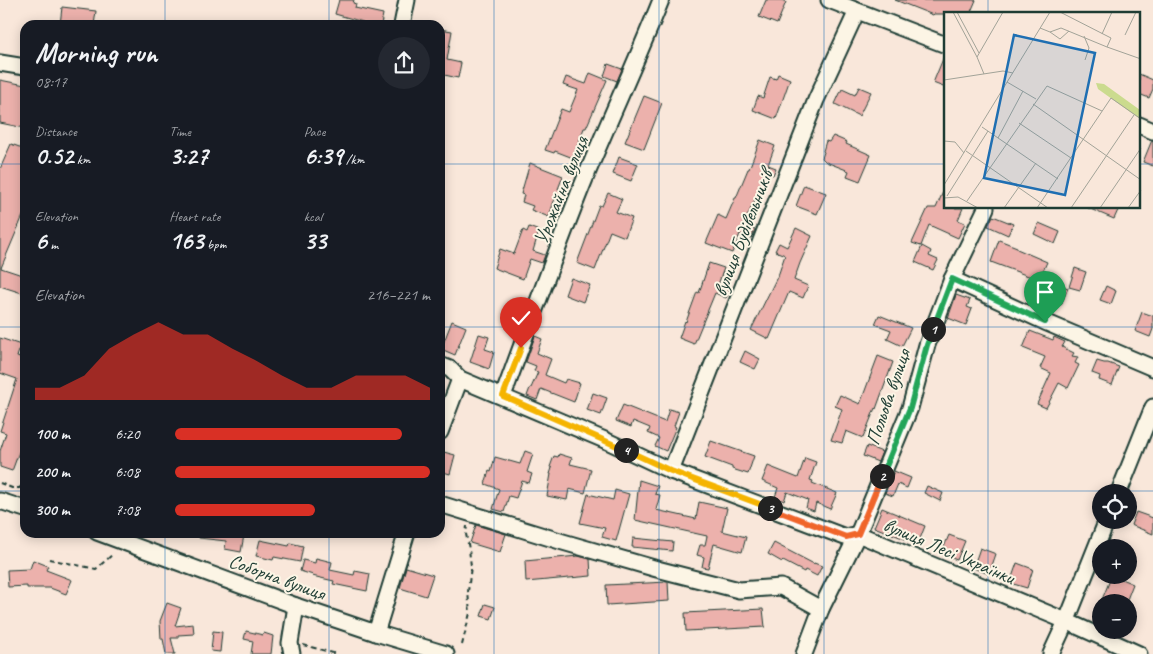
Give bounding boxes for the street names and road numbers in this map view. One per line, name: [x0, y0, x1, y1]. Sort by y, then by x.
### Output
street label: Урожайна вулиця: [528, 132, 594, 248]
street label: вулиця Будівельників: [707, 162, 780, 300]
street label: Польова вулиця: [860, 344, 917, 448]
street label: вулиця Лесі Українки: [880, 512, 1020, 591]
street label: Соборна вулиця: [225, 548, 331, 607]

